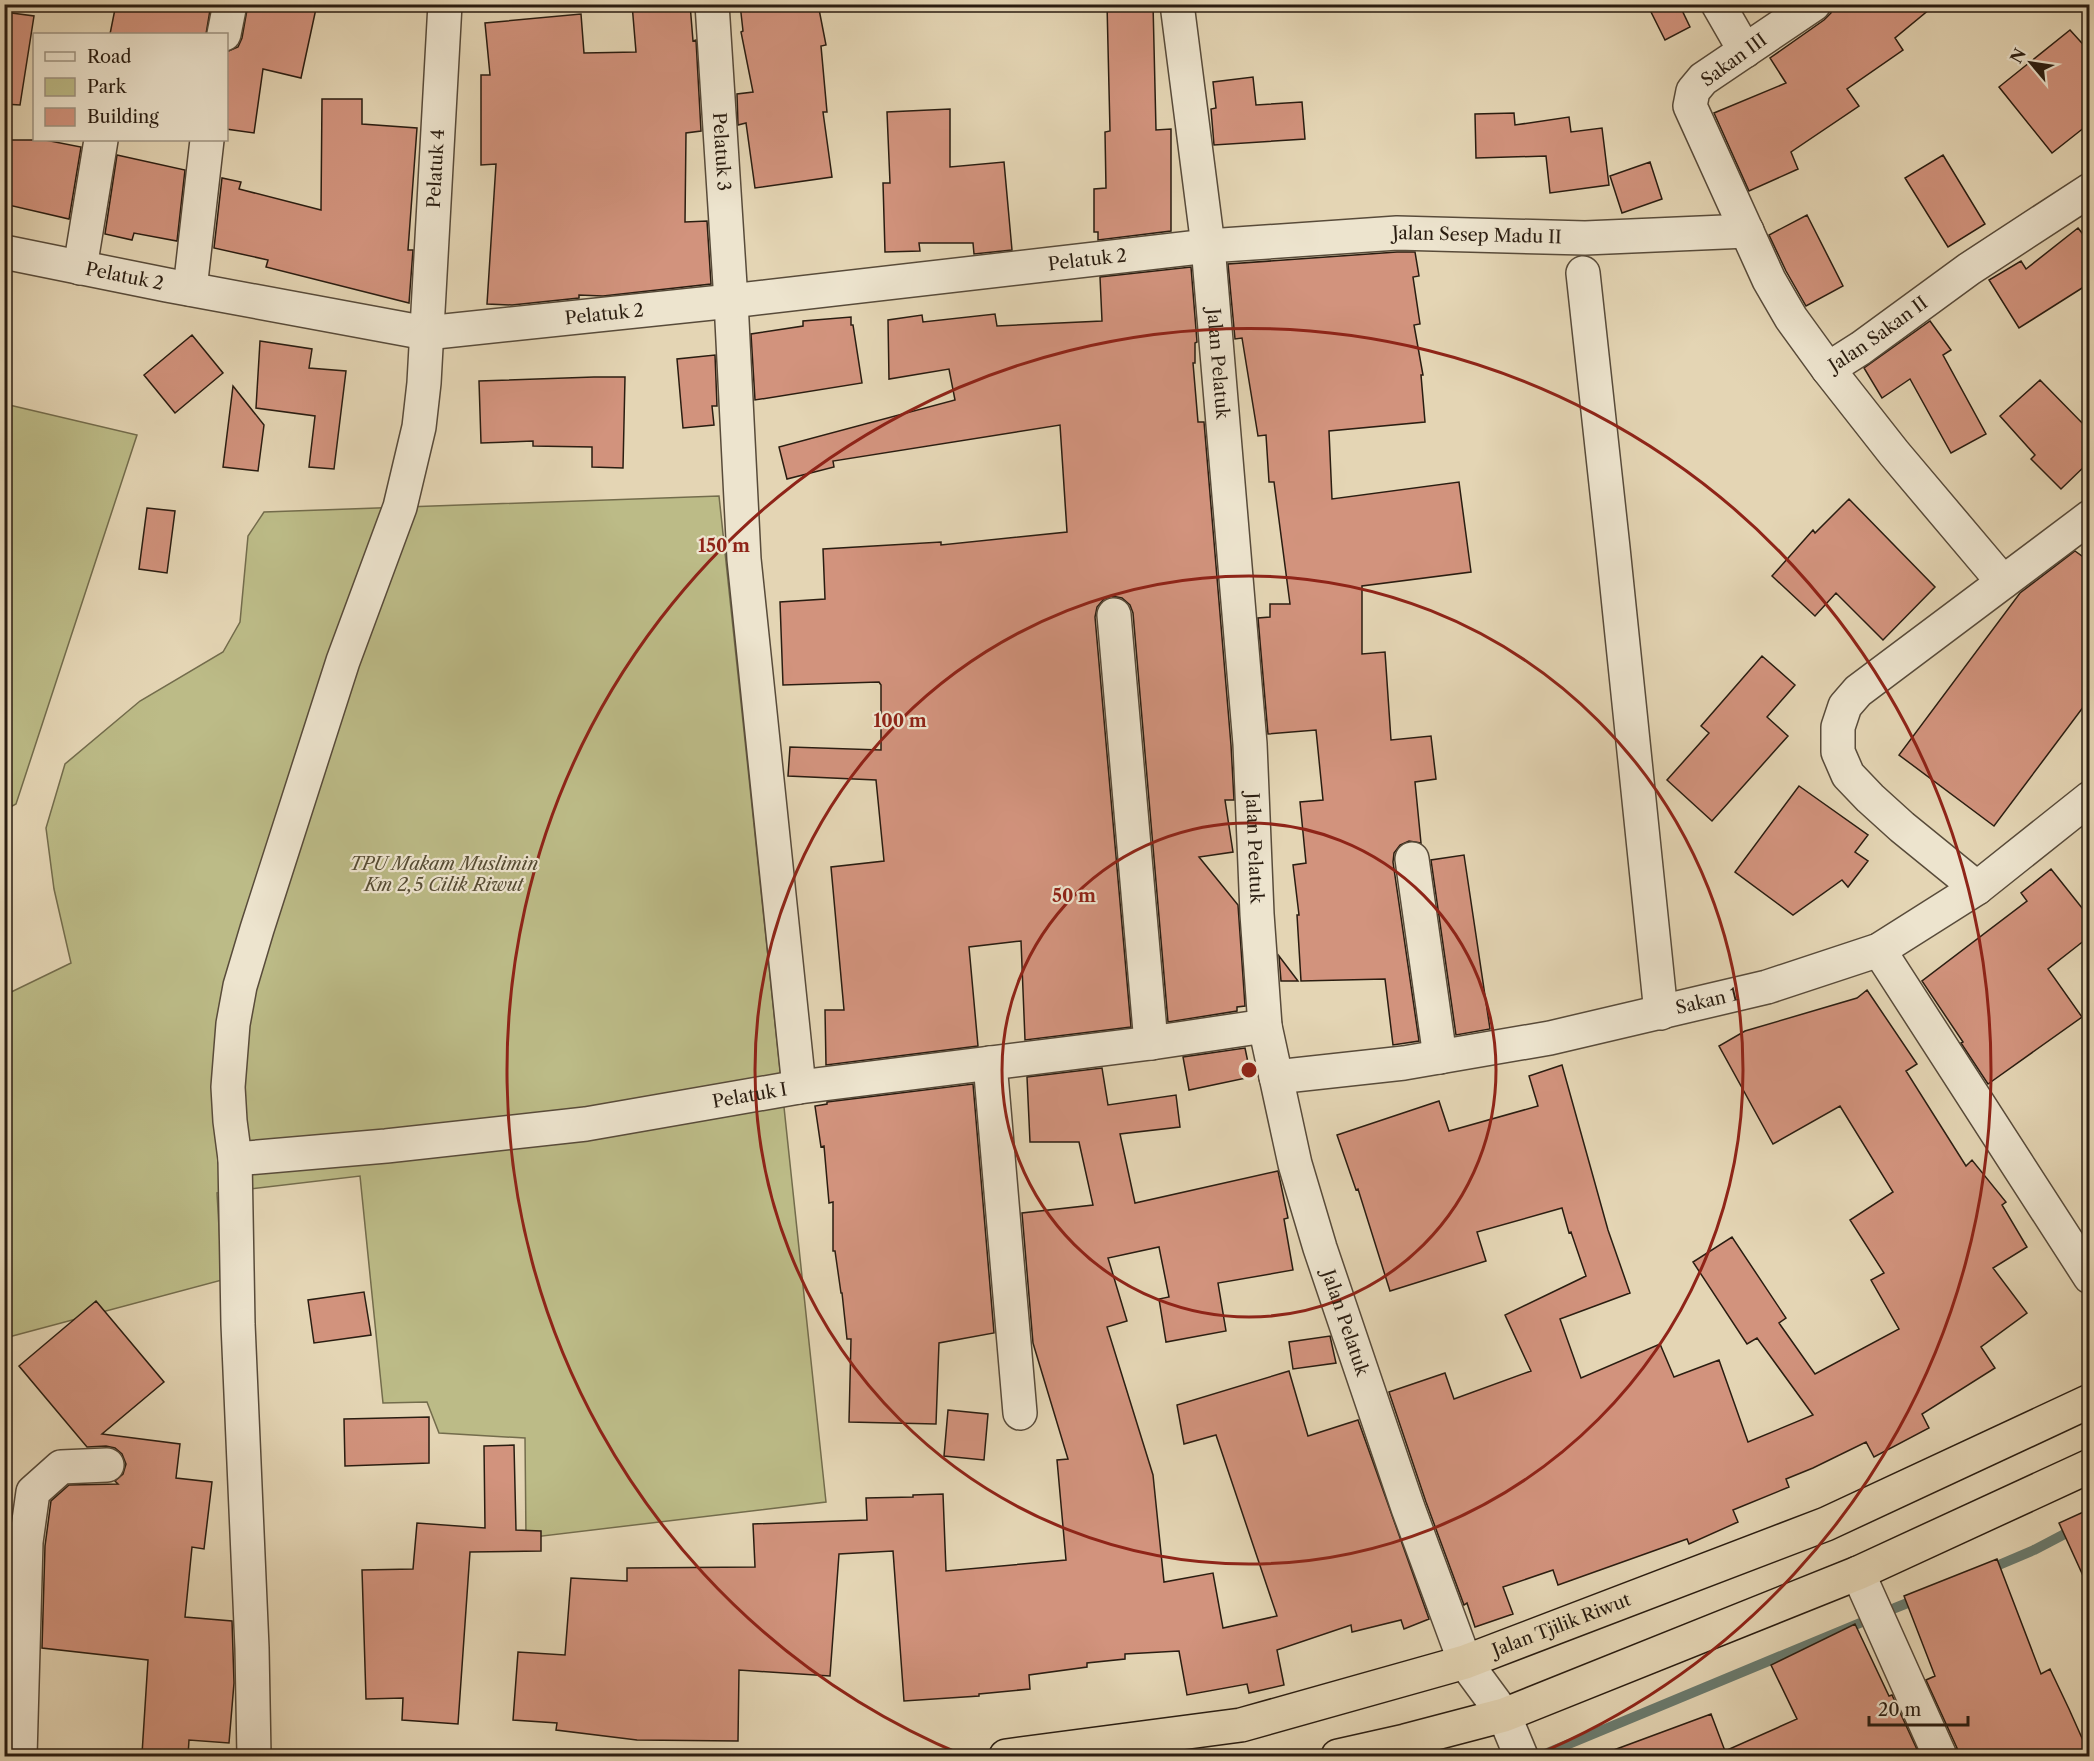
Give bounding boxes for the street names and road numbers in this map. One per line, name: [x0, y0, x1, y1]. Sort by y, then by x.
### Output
street label: Sakan III: [1697, 29, 1771, 91]
street label: Pelatuk 3: [708, 112, 735, 192]
street label: Pelatuk 4: [423, 128, 449, 209]
street label: Jalan Sesep Madu II: [1389, 222, 1562, 248]
street label: Pelatuk 2: [1047, 244, 1128, 275]
street label: Pelatuk 2: [84, 258, 165, 295]
street label: Jalan Sakan II: [1822, 292, 1932, 378]
street label: Pelatuk 2: [564, 299, 645, 329]
street label: Jalan Pelatuk: [1202, 304, 1234, 421]
street label: Jalan Pelatuk: [1241, 789, 1268, 906]
street label: Sakan 1: [1673, 983, 1741, 1019]
street label: Pelatuk I: [711, 1078, 789, 1113]
street label: Jalan Pelatuk: [1316, 1264, 1374, 1380]
street label: Jalan Tjilik Riwut: [1486, 1588, 1634, 1663]

